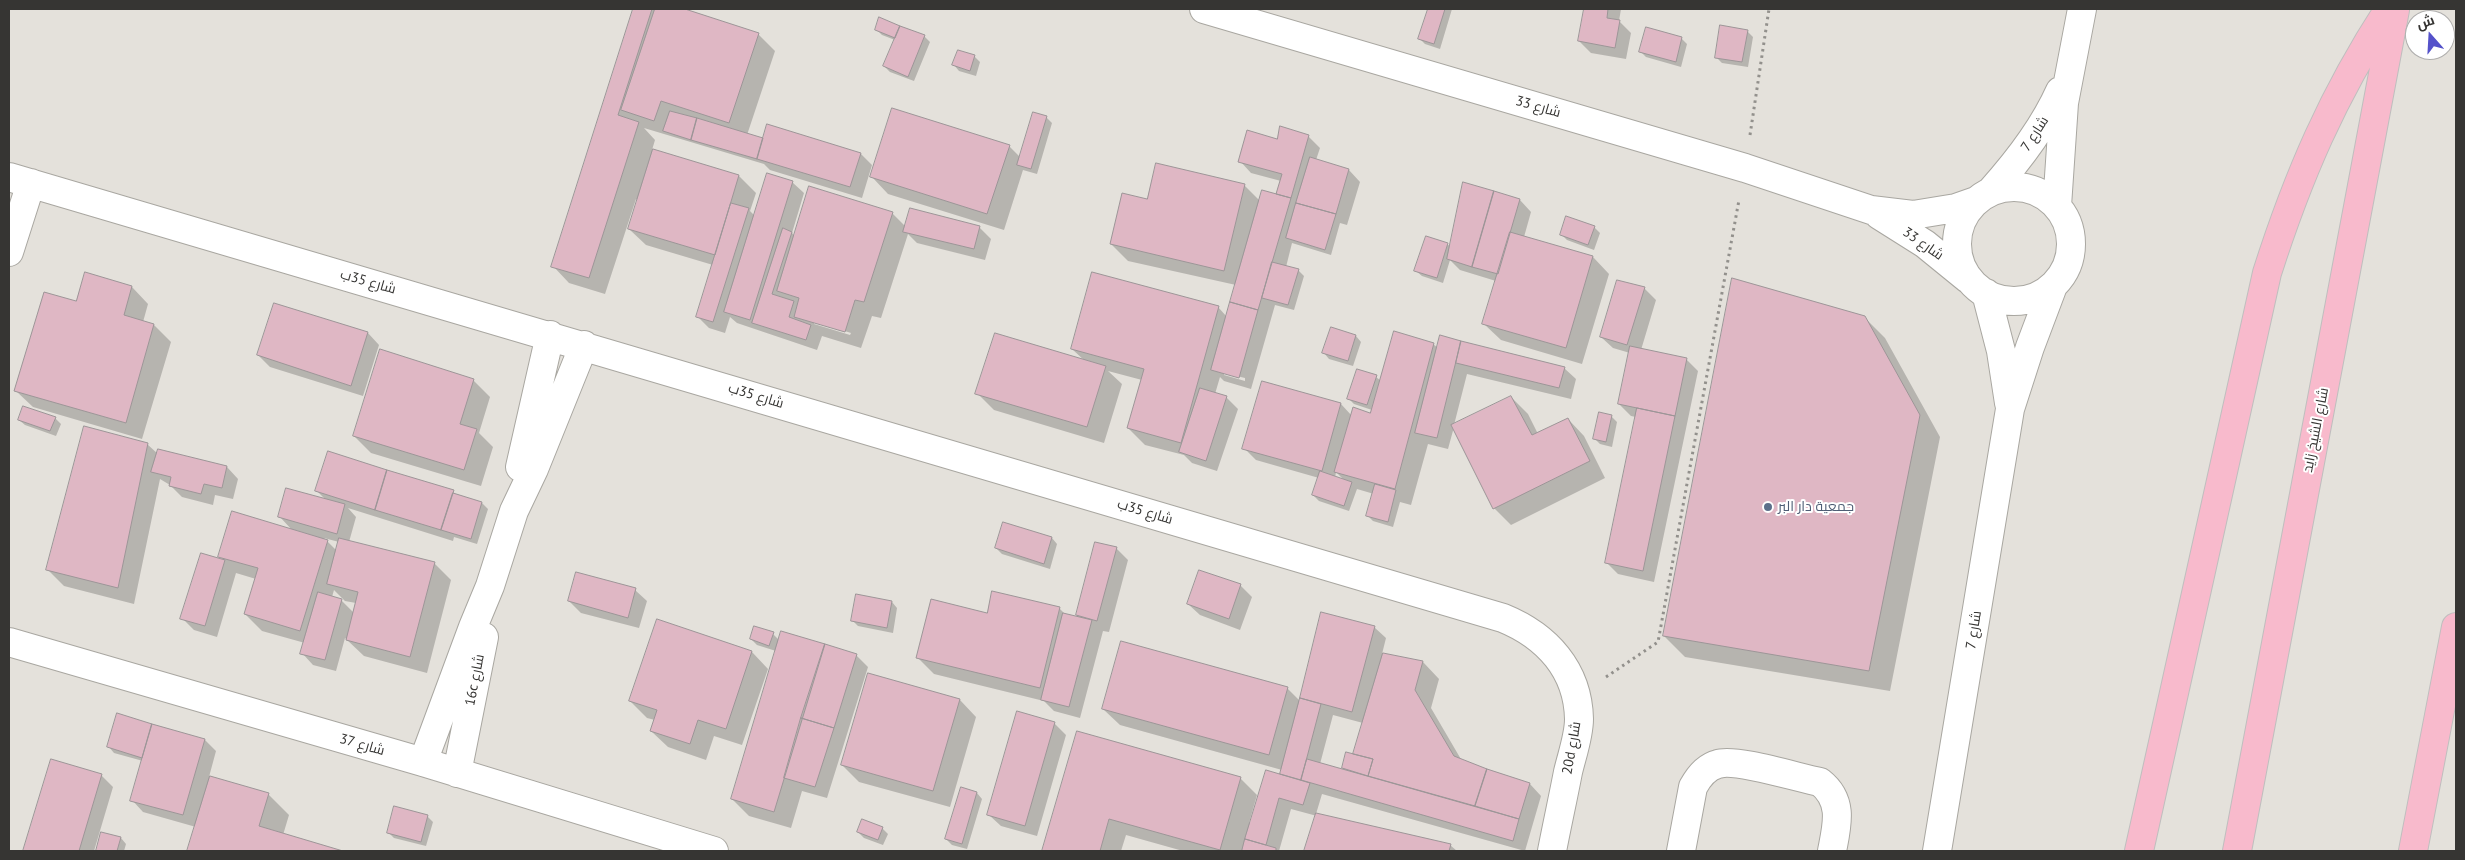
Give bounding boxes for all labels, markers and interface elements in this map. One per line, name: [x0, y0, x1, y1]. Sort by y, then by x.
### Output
north arrow: [2405, 10, 2455, 60]
text: ش: [2414, 10, 2437, 33]
street label: شارع 33: [1514, 93, 1562, 121]
street label: شارع 7: [2017, 113, 2053, 155]
street label: شارع 33: [1899, 224, 1947, 264]
street label: شارع 35ب: [338, 266, 398, 298]
street label: شارع 35ب: [726, 380, 786, 412]
street label: شارع الشيخ زايد: [2300, 386, 2332, 474]
street label: شارع 35ب: [1115, 496, 1175, 528]
place label: جمعية دار البر: [1778, 499, 1854, 515]
marker: جمعية دار البر: [1762, 501, 1774, 513]
street label: شارع 7: [1963, 610, 1985, 650]
street label: 16c شارع: [462, 653, 488, 707]
street label: 20d شارع: [1559, 720, 1585, 776]
street label: شارع 37: [338, 731, 386, 759]

